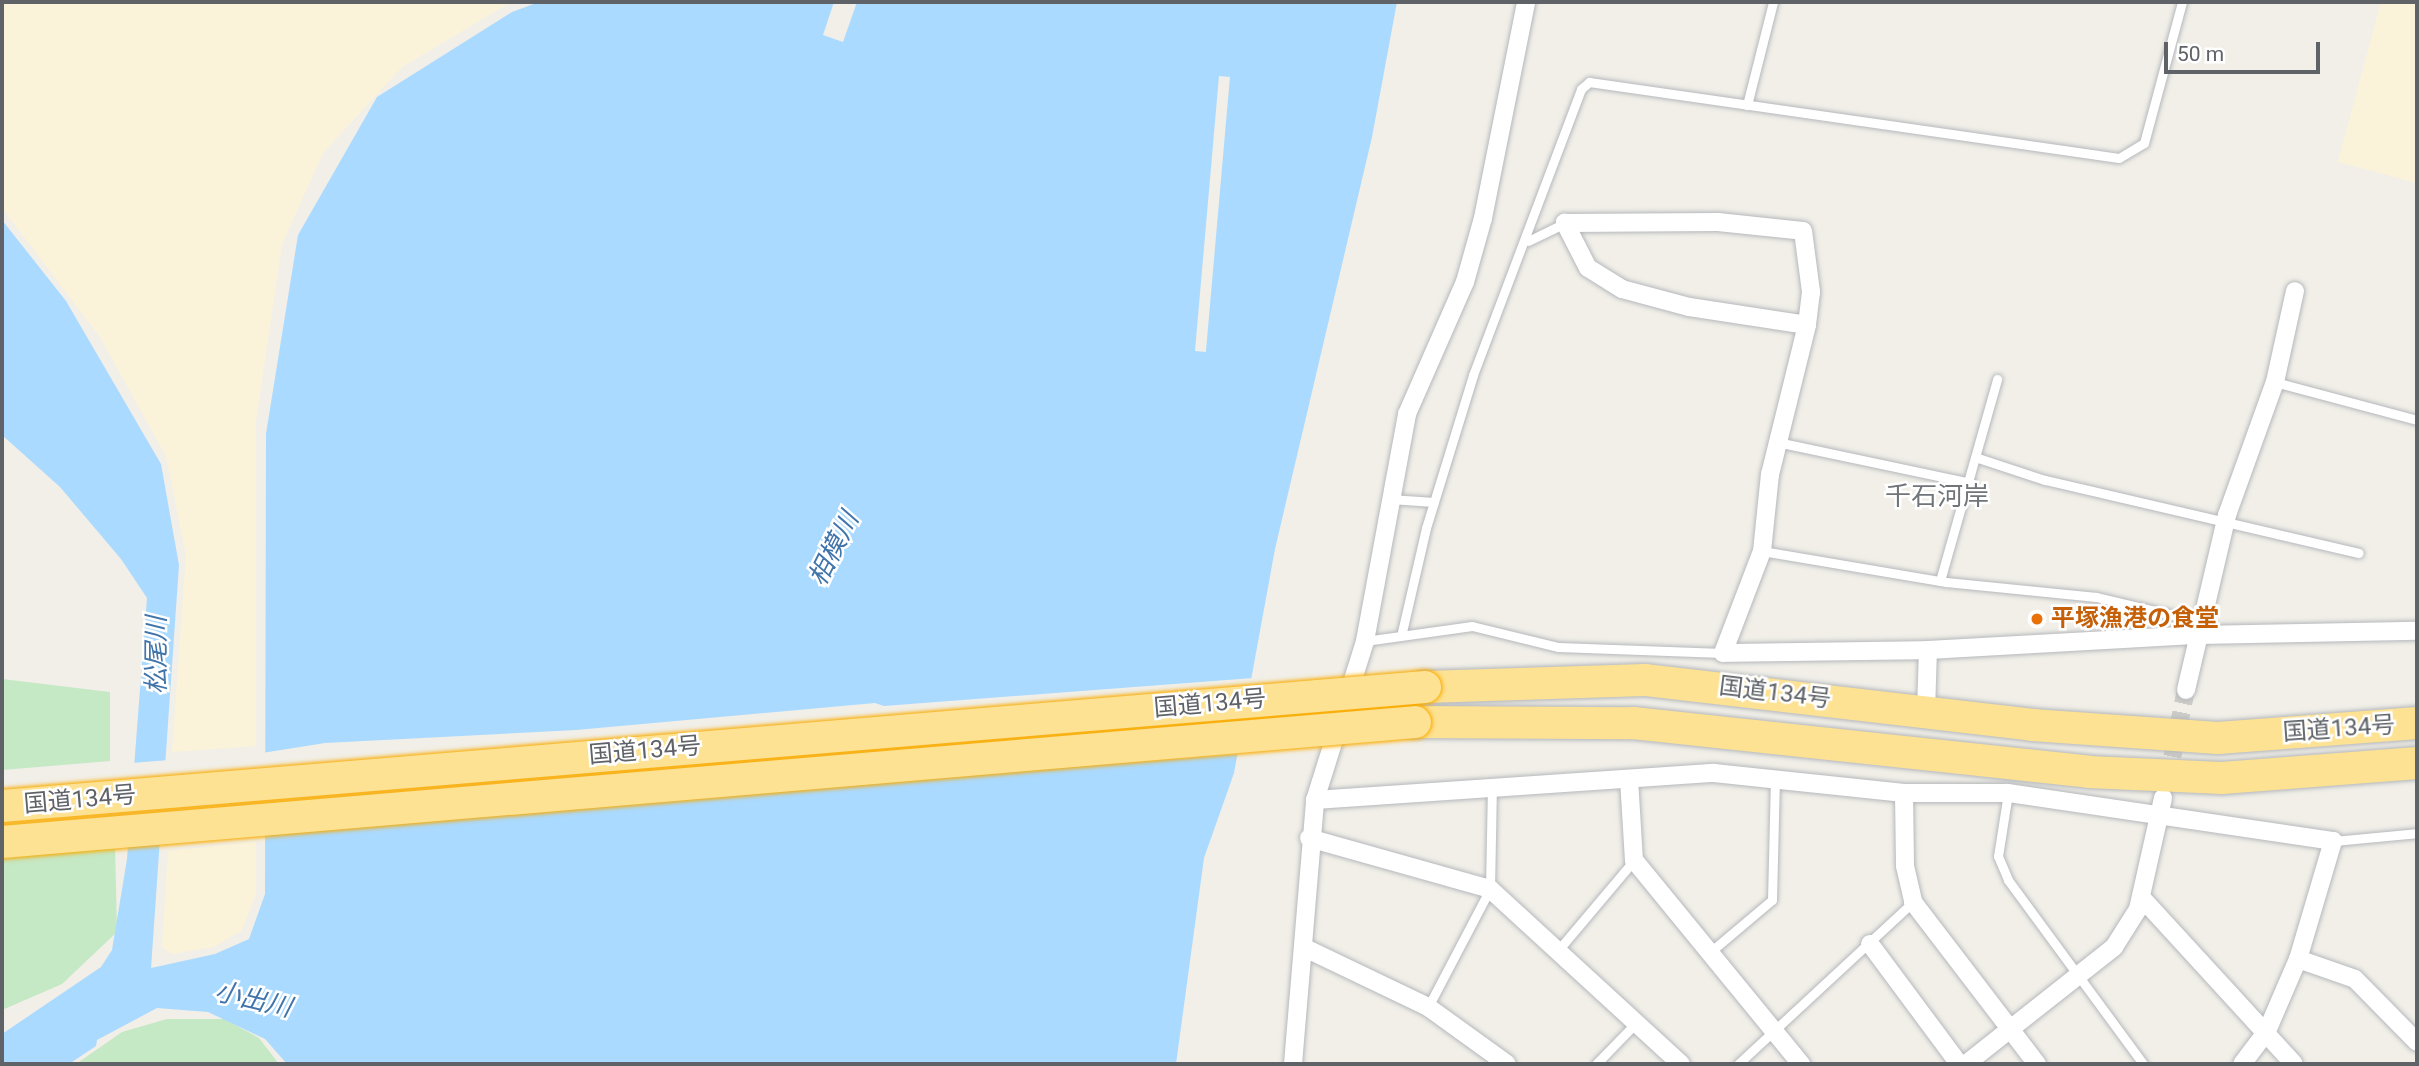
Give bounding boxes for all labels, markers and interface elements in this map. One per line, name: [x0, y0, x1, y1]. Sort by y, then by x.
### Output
scale bar: [2167, 28, 2323, 72]
text: 50 m: [2177, 42, 2224, 66]
district label: 千石河岸: [1885, 481, 1989, 513]
water label: 相模川: [802, 507, 866, 591]
place label: 平塚漁港の食堂: [2051, 605, 2219, 633]
marker: 平塚漁港の食堂: [2029, 611, 2045, 627]
water label: 松尾川: [141, 616, 173, 694]
street label: 国道134号: [1717, 672, 1833, 714]
street label: 国道134号: [1153, 685, 1267, 723]
street label: 国道134号: [2282, 711, 2396, 747]
street label: 国道134号: [588, 732, 702, 770]
street label: 国道134号: [23, 781, 137, 819]
water label: 小出川: [211, 976, 295, 1024]

